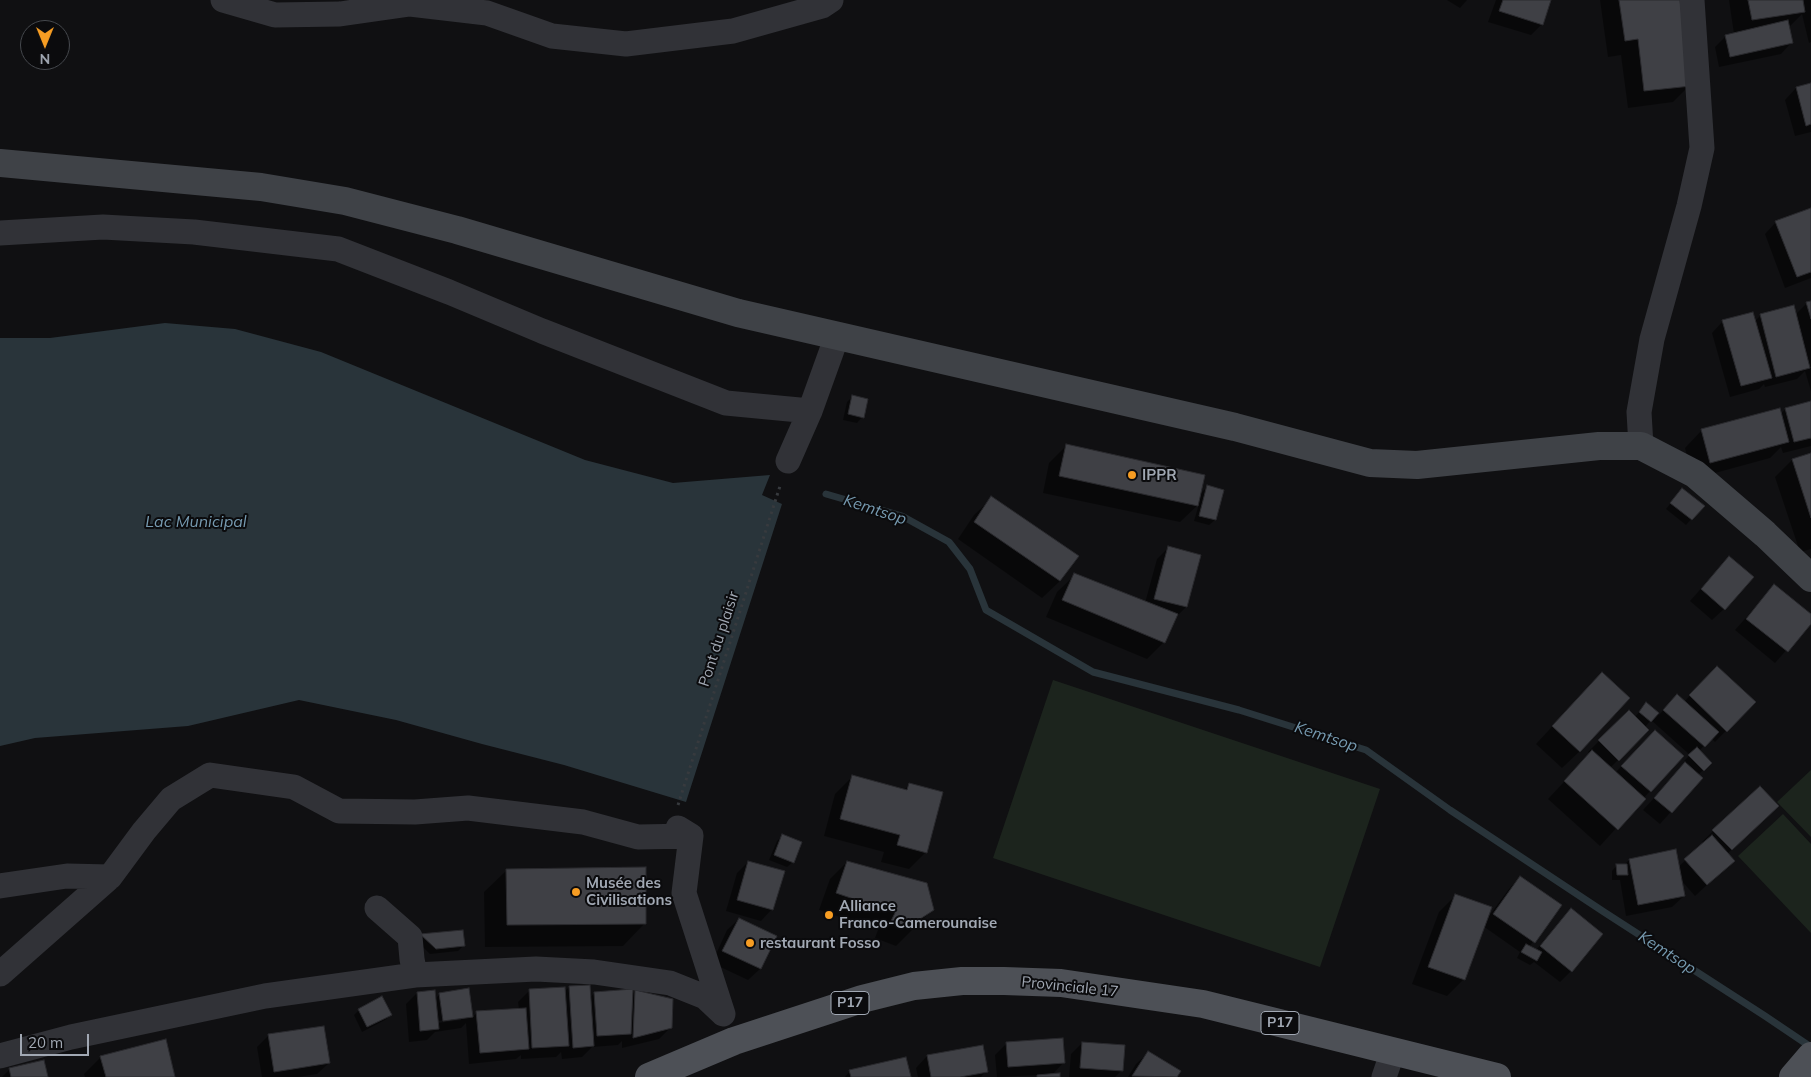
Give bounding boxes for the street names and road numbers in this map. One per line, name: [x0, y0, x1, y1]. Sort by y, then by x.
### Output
street label: Pont du plaisir: [695, 589, 743, 689]
street label: Provinciale 17: [1021, 973, 1119, 1001]
road number: P17: [831, 991, 869, 1014]
road number: P17: [1261, 1011, 1299, 1034]

